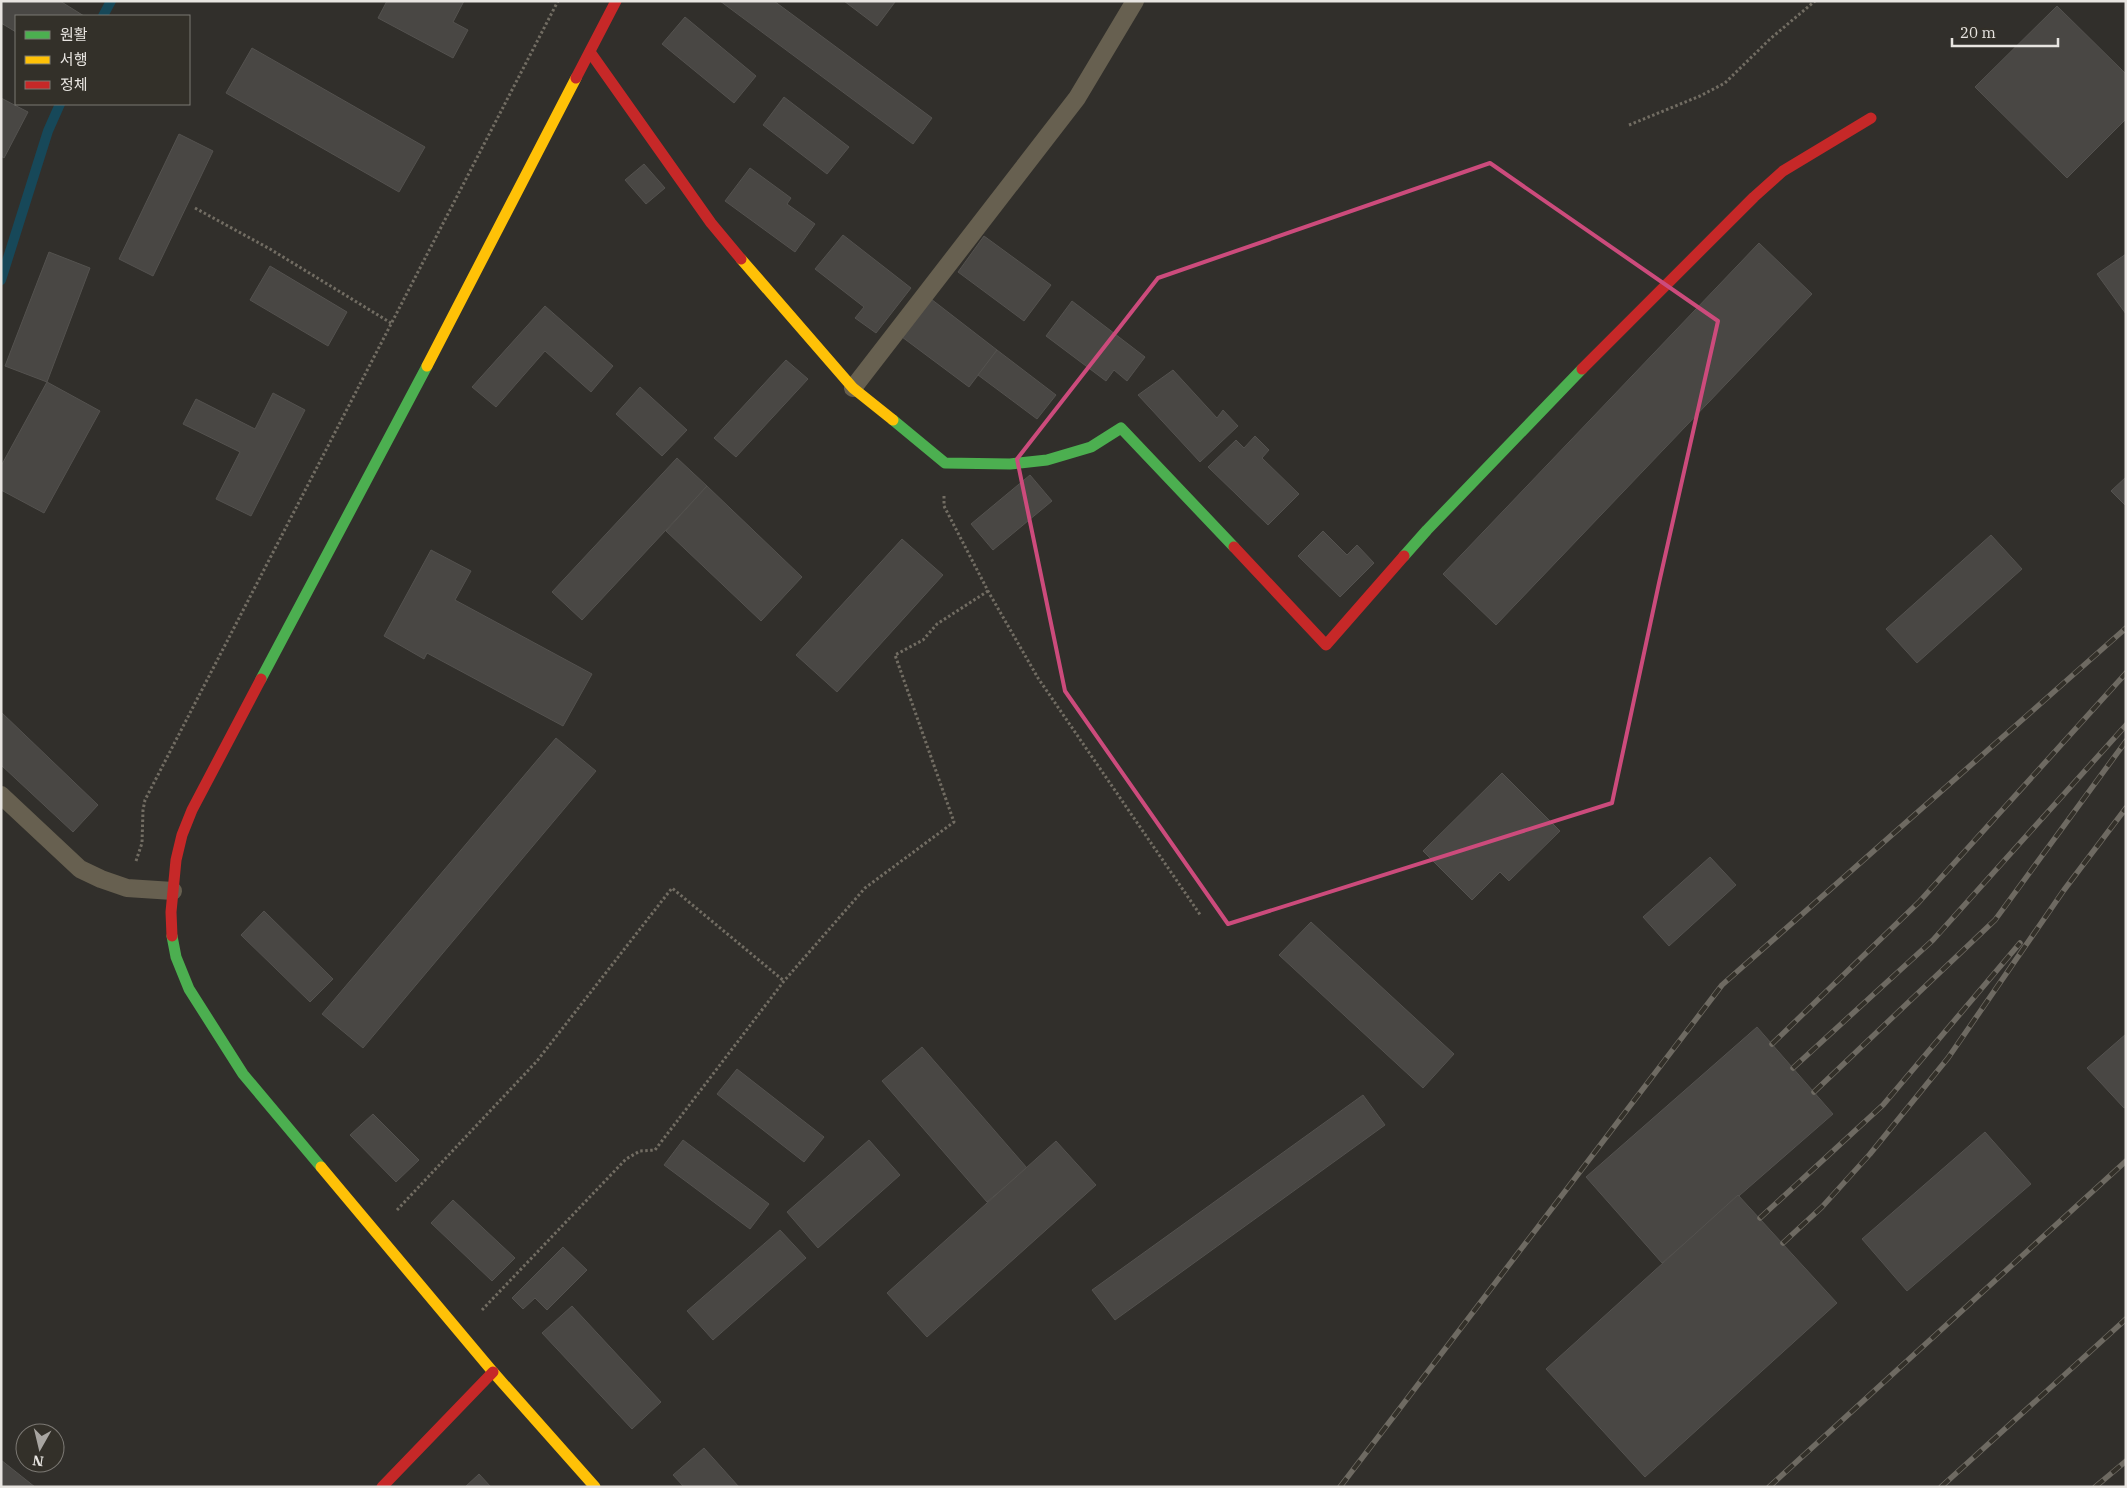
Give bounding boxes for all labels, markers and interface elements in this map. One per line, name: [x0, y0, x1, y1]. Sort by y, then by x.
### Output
legend: [15, 15, 190, 105]
scale bar: [1952, 15, 2058, 47]
text: 20 m: [1960, 23, 1996, 42]
text: 원활: [60, 25, 88, 44]
text: 서행: [60, 50, 88, 69]
text: 정체: [60, 75, 88, 94]
north arrow: [15, 1423, 65, 1473]
text: N: [31, 1451, 45, 1471]

